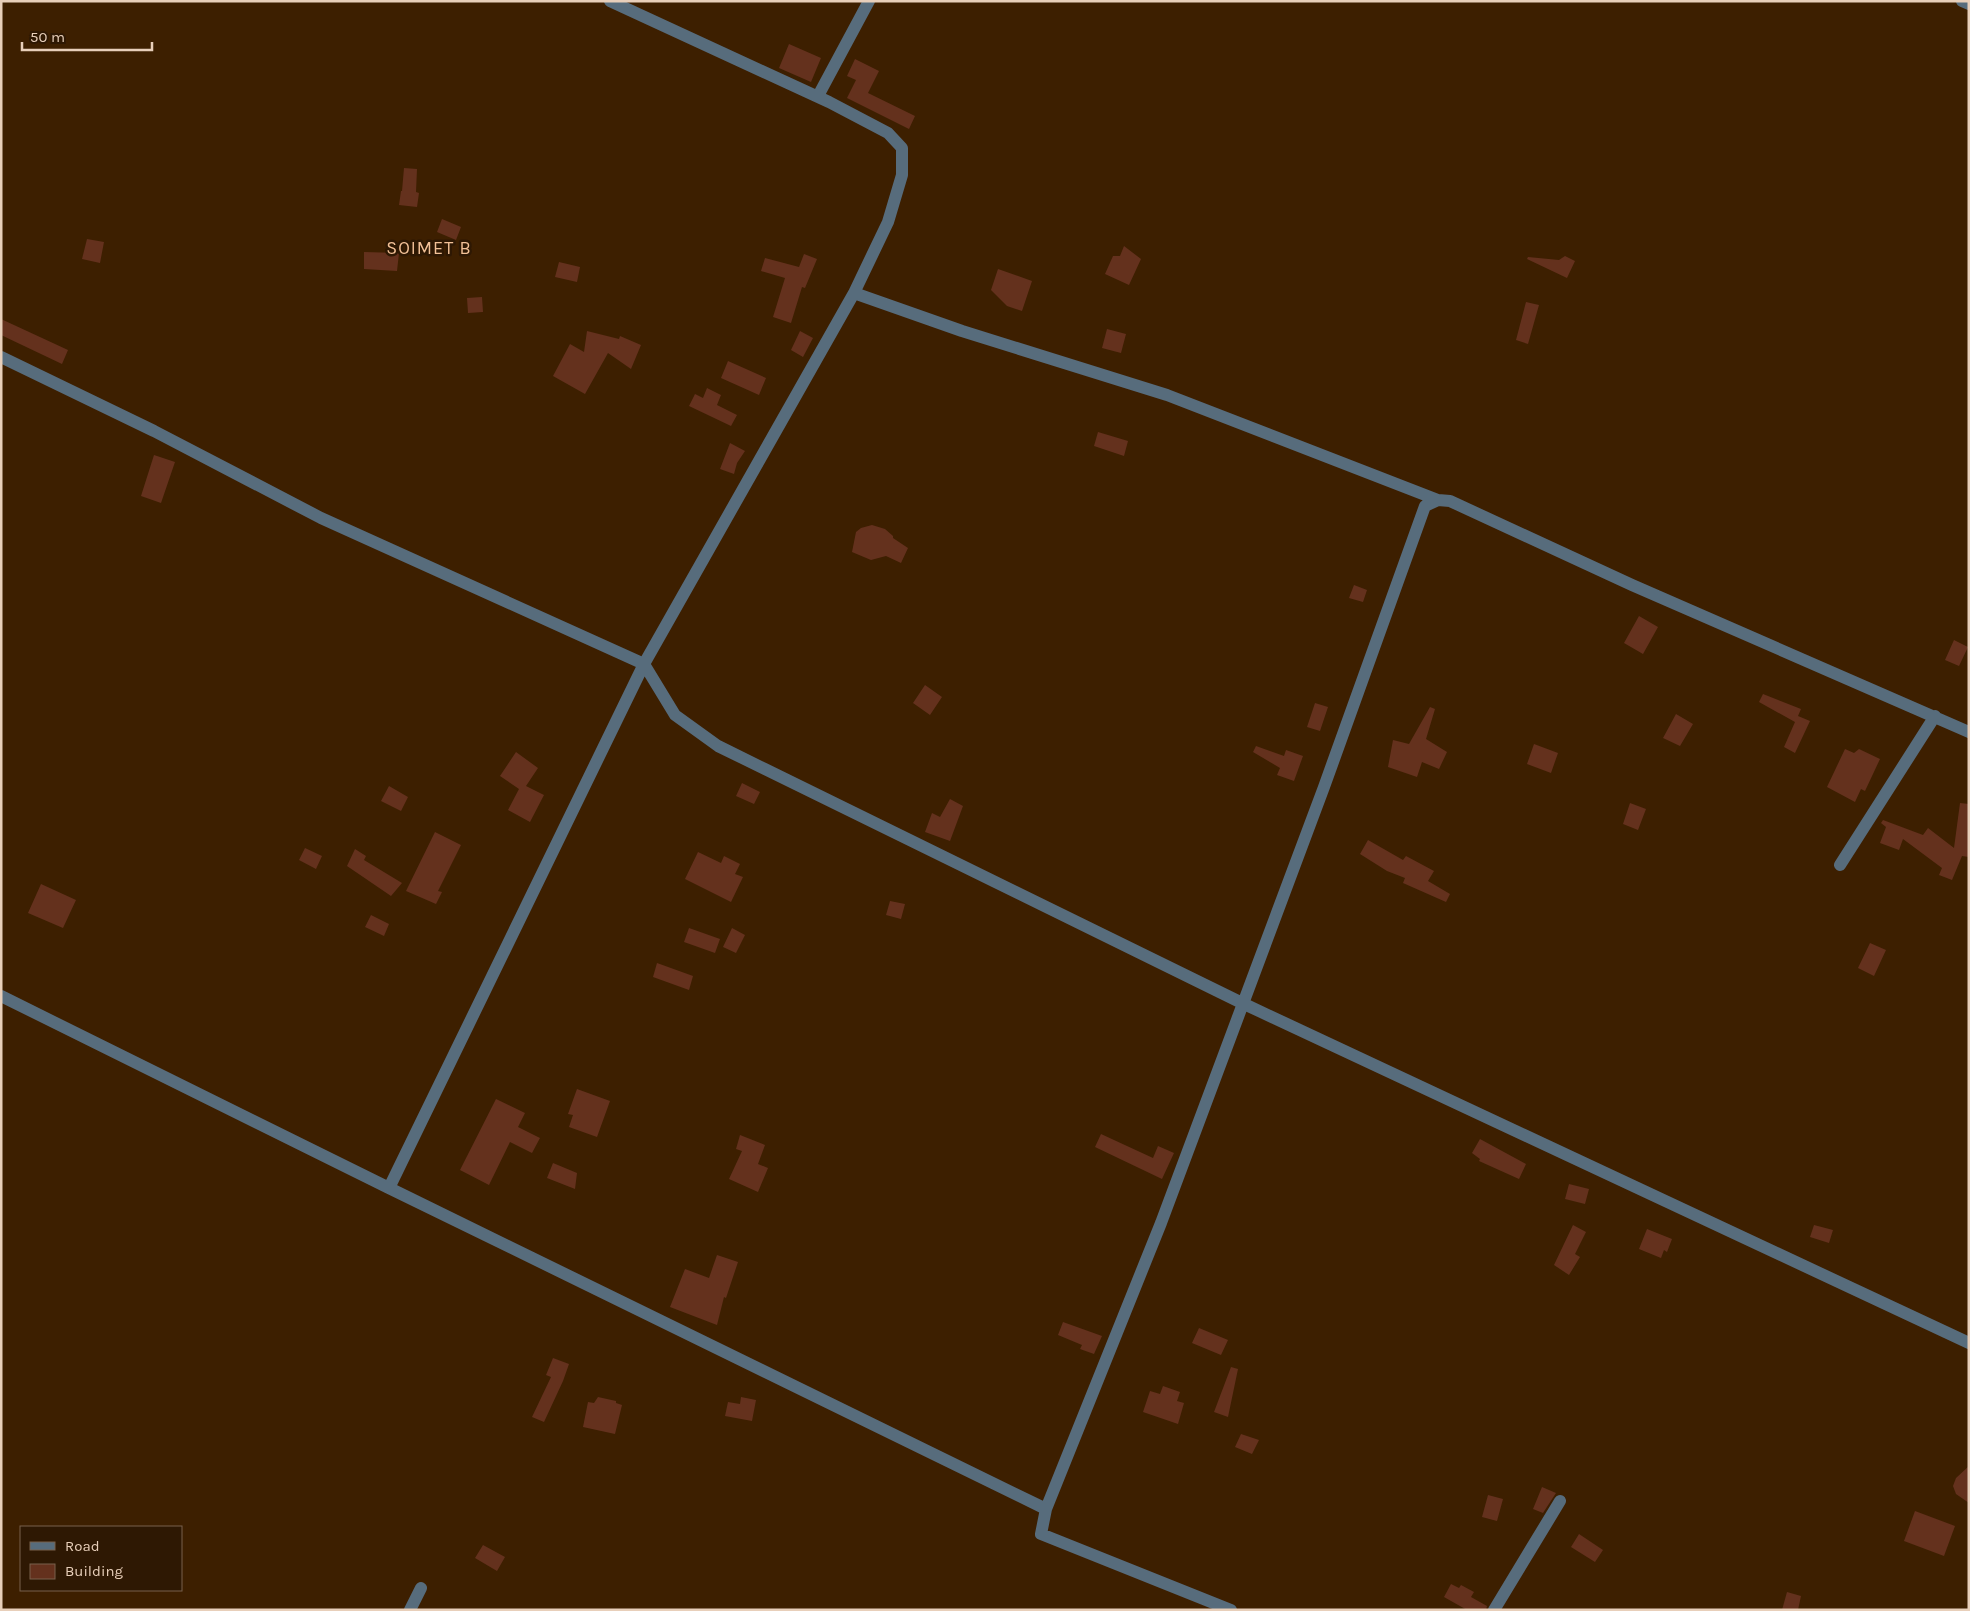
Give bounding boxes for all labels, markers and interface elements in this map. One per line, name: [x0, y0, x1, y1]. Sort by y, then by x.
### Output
scale bar: [22, 20, 152, 52]
text: 50 m: [30, 28, 65, 46]
district label: SOIMET B: [386, 237, 472, 259]
legend: [20, 1526, 182, 1591]
text: Road: [65, 1537, 100, 1555]
text: Building: [65, 1562, 123, 1580]

